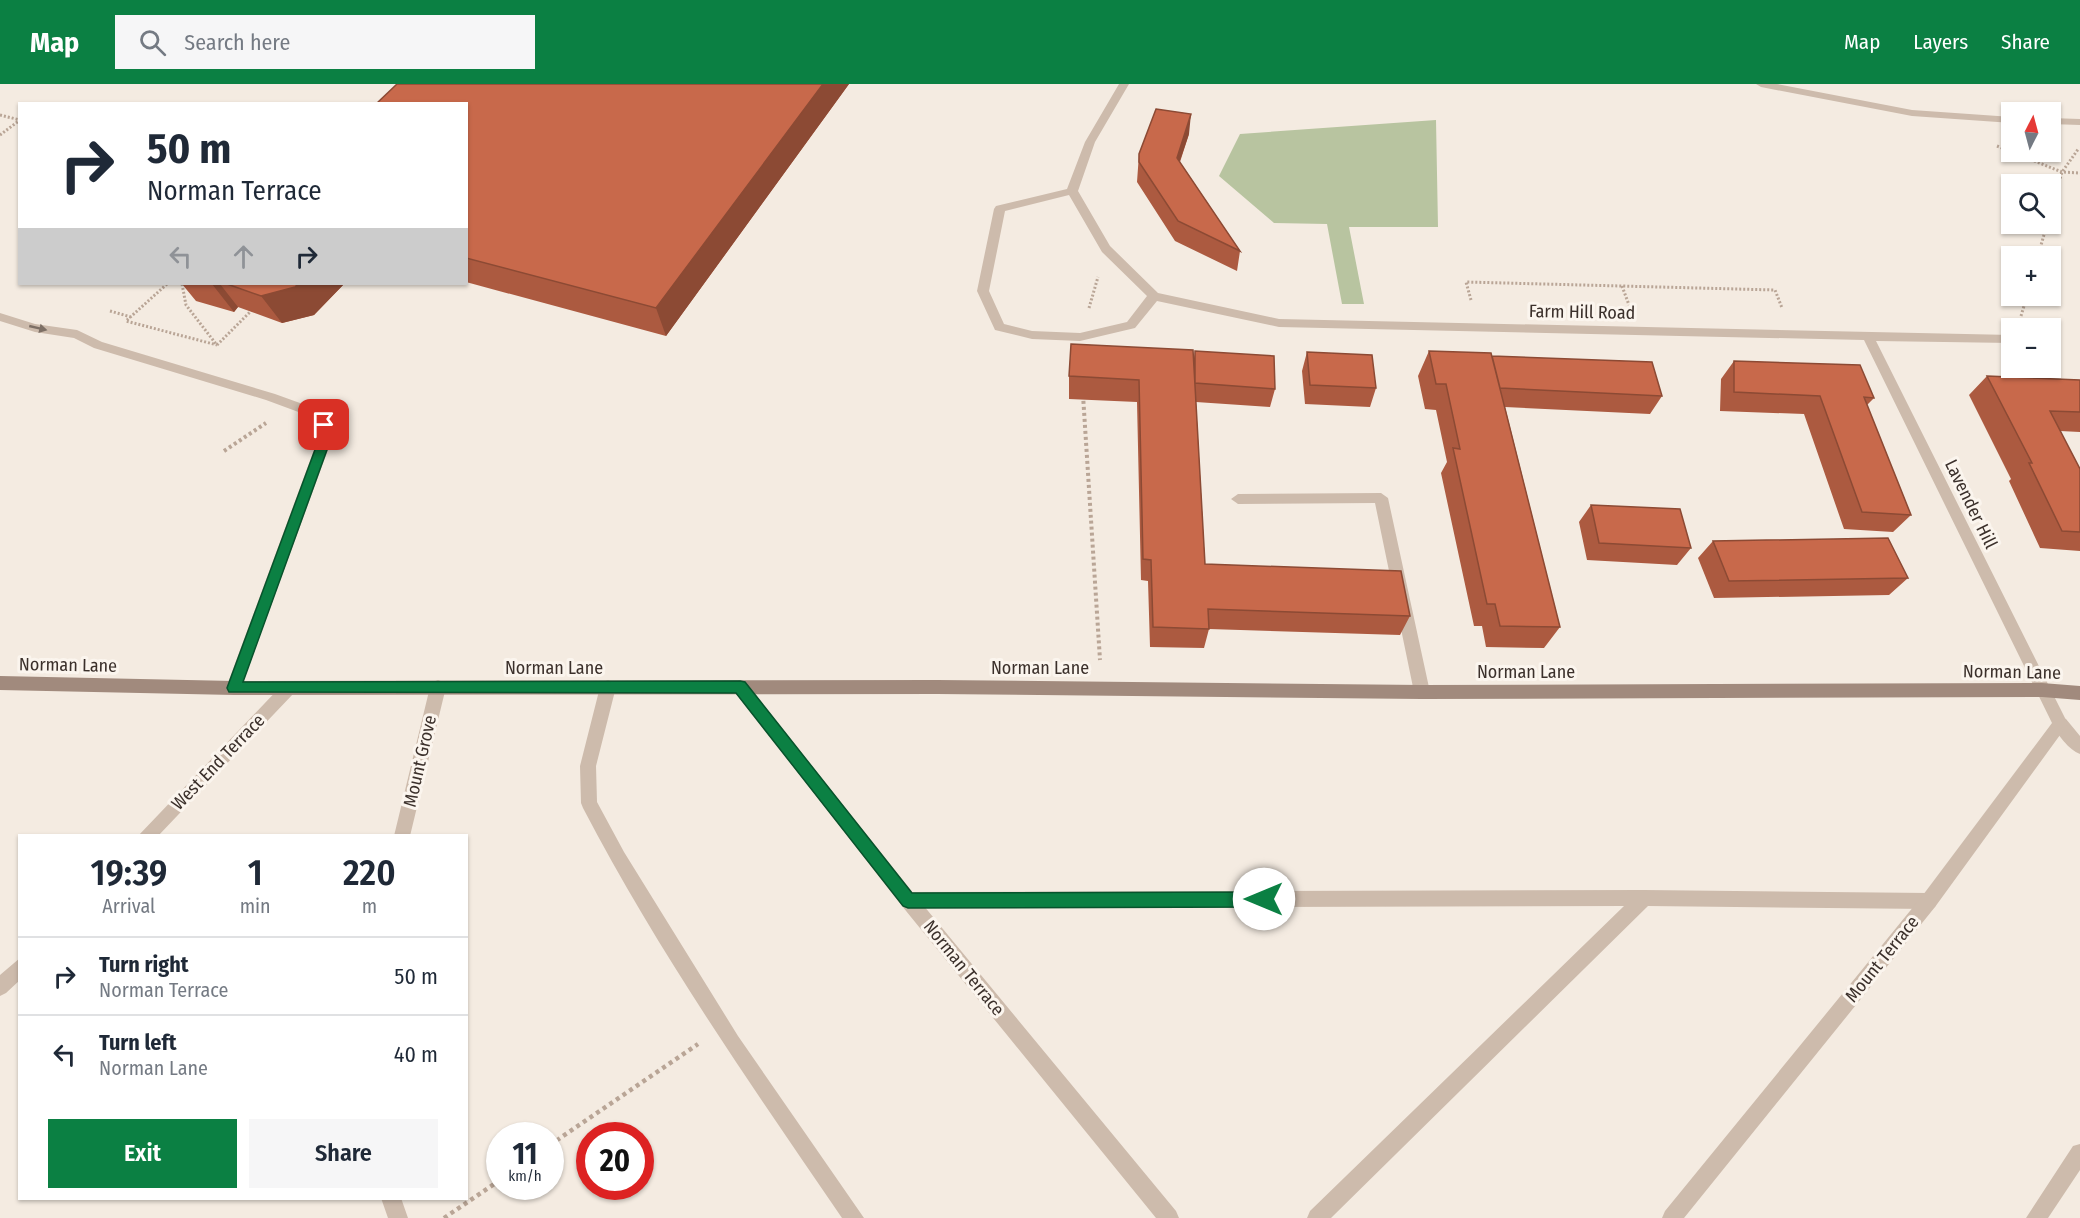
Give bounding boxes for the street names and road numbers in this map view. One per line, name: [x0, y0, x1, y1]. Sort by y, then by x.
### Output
street label: Farm Hill Road: [1529, 300, 1635, 324]
street label: Lavender Hill: [1940, 456, 2002, 553]
street label: Norman Lane: [19, 653, 117, 677]
street label: Norman Lane: [505, 657, 603, 679]
street label: Norman Lane: [991, 657, 1089, 679]
street label: Norman Lane: [1963, 660, 2061, 684]
street label: Norman Lane: [1477, 661, 1575, 683]
street label: West End Terrace: [167, 709, 269, 815]
street label: Mount Grove: [399, 713, 441, 809]
street label: Mount Terrace: [1841, 911, 1924, 1007]
street label: Norman Terrace: [919, 916, 1009, 1020]

